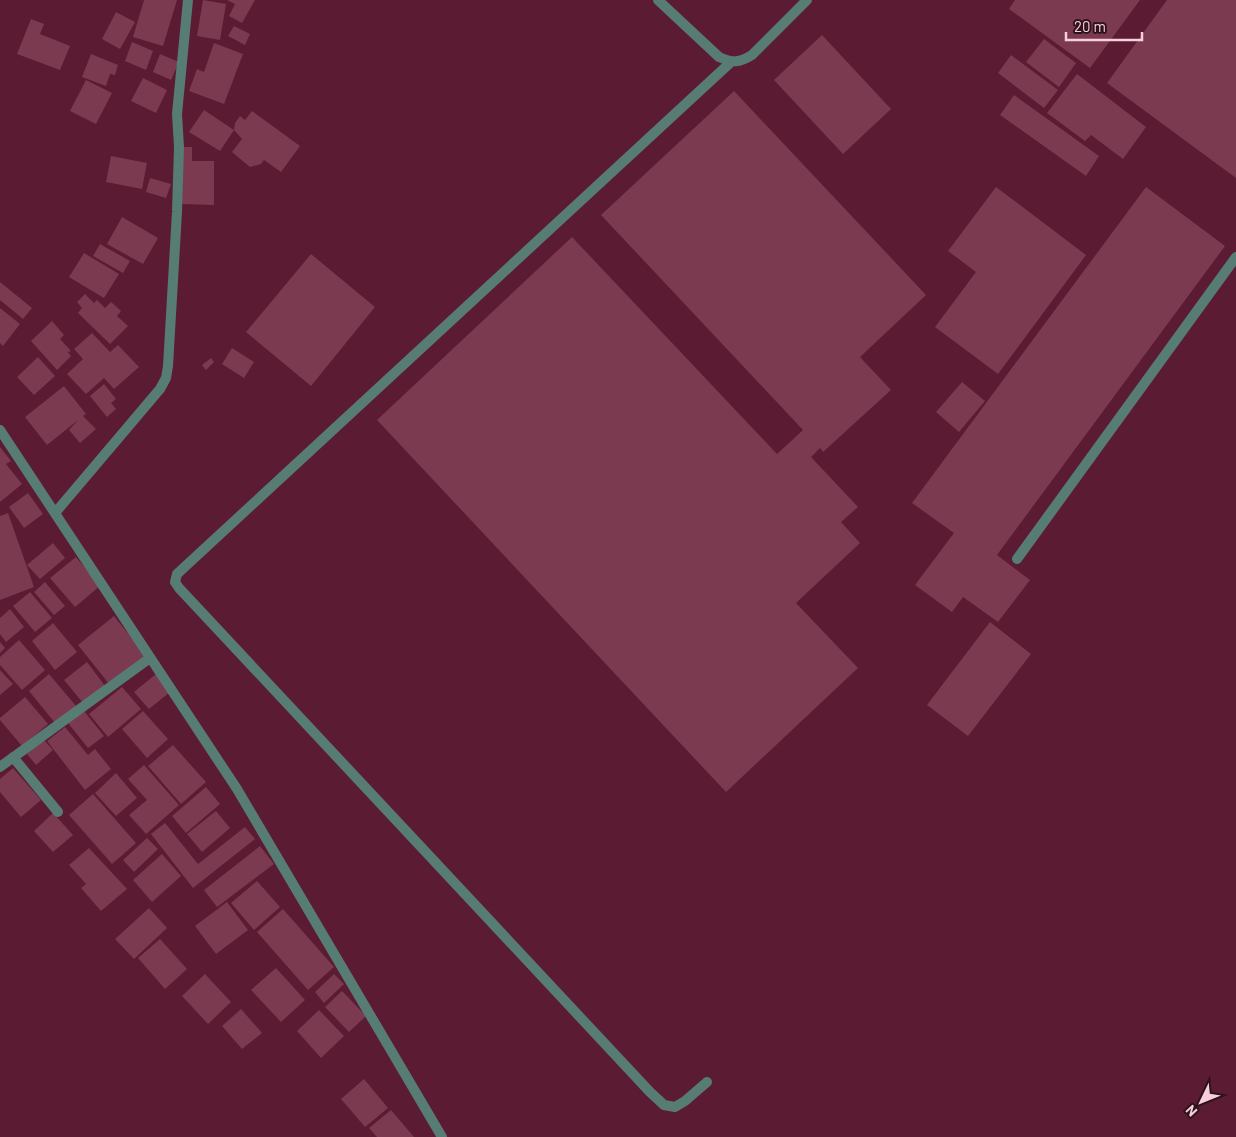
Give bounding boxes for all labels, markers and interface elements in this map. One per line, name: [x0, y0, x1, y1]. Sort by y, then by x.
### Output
scale bar: [1066, 10, 1142, 42]
text: 20 m: [1074, 17, 1106, 35]
north arrow: [1176, 1077, 1226, 1127]
text: N: [1182, 1102, 1201, 1120]

